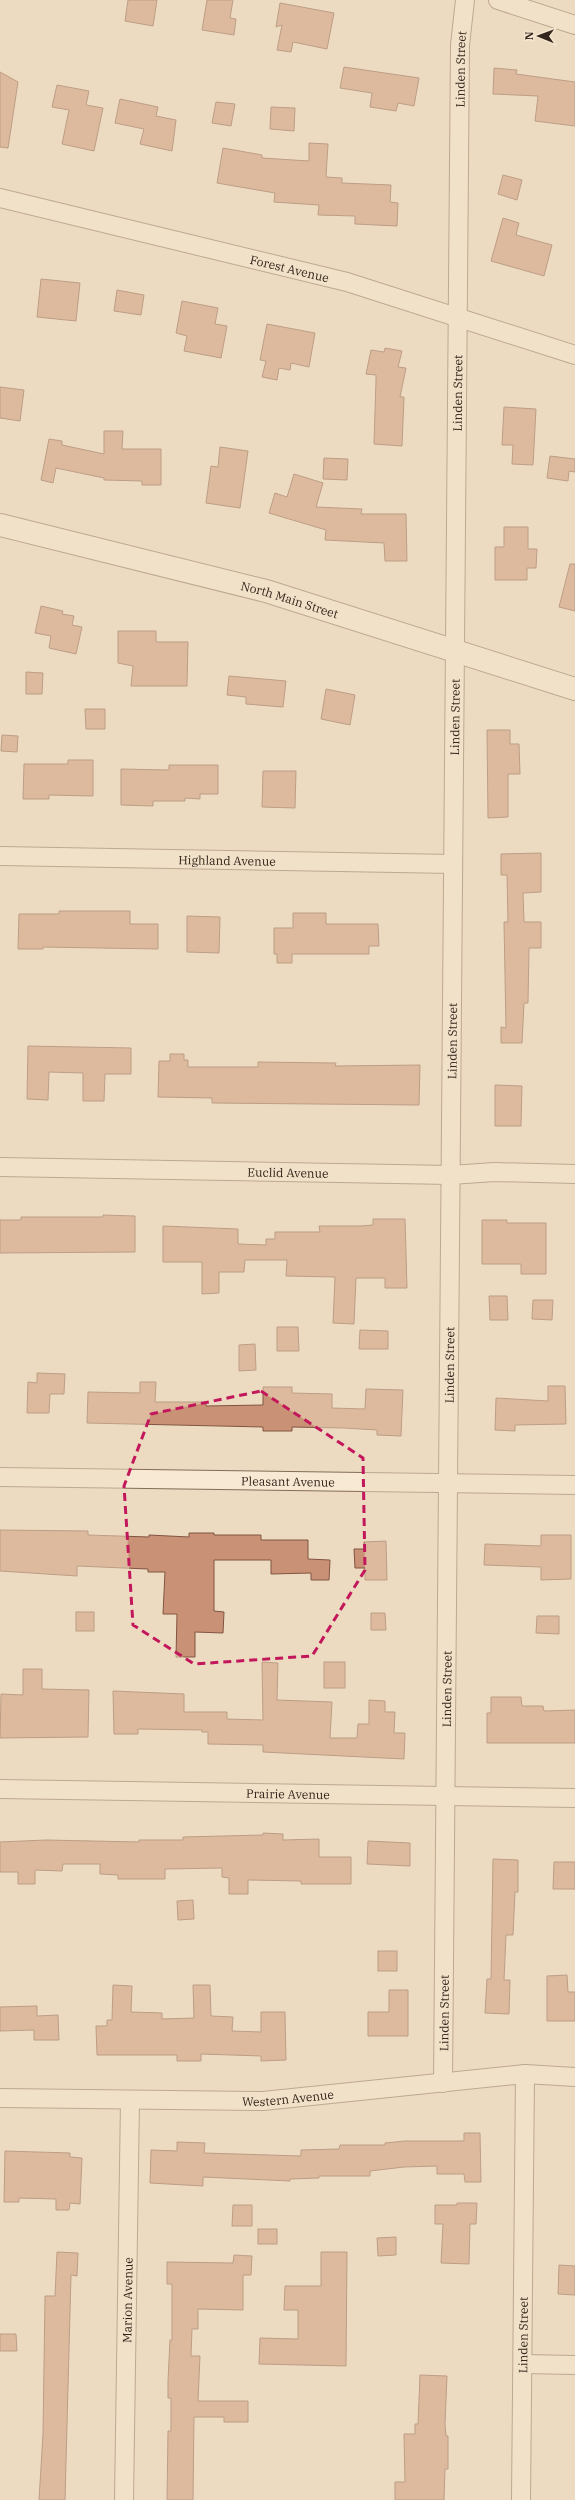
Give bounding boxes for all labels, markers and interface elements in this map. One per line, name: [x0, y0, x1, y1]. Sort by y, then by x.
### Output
north arrow: [519, 16, 559, 56]
street label: Linden Street: [452, 30, 469, 107]
text: N: [522, 31, 536, 40]
street label: Forest Avenue: [249, 251, 331, 285]
street label: Linden Street: [449, 355, 465, 431]
street label: North Main Street: [239, 578, 340, 621]
street label: Linden Street: [447, 679, 462, 755]
street label: Highland Avenue: [178, 852, 276, 868]
street label: Linden Street: [444, 1003, 460, 1079]
street label: Euclid Avenue: [247, 1164, 329, 1180]
street label: Linden Street: [441, 1327, 457, 1403]
street label: Pleasant Avenue: [241, 1473, 335, 1489]
street label: Linden Street: [438, 1651, 454, 1727]
street label: Prairie Avenue: [246, 1785, 330, 1802]
street label: Linden Street: [436, 1975, 451, 2051]
street label: Western Avenue: [242, 2086, 334, 2109]
street label: Marion Avenue: [119, 2257, 135, 2343]
street label: Linden Street: [515, 2297, 530, 2373]

